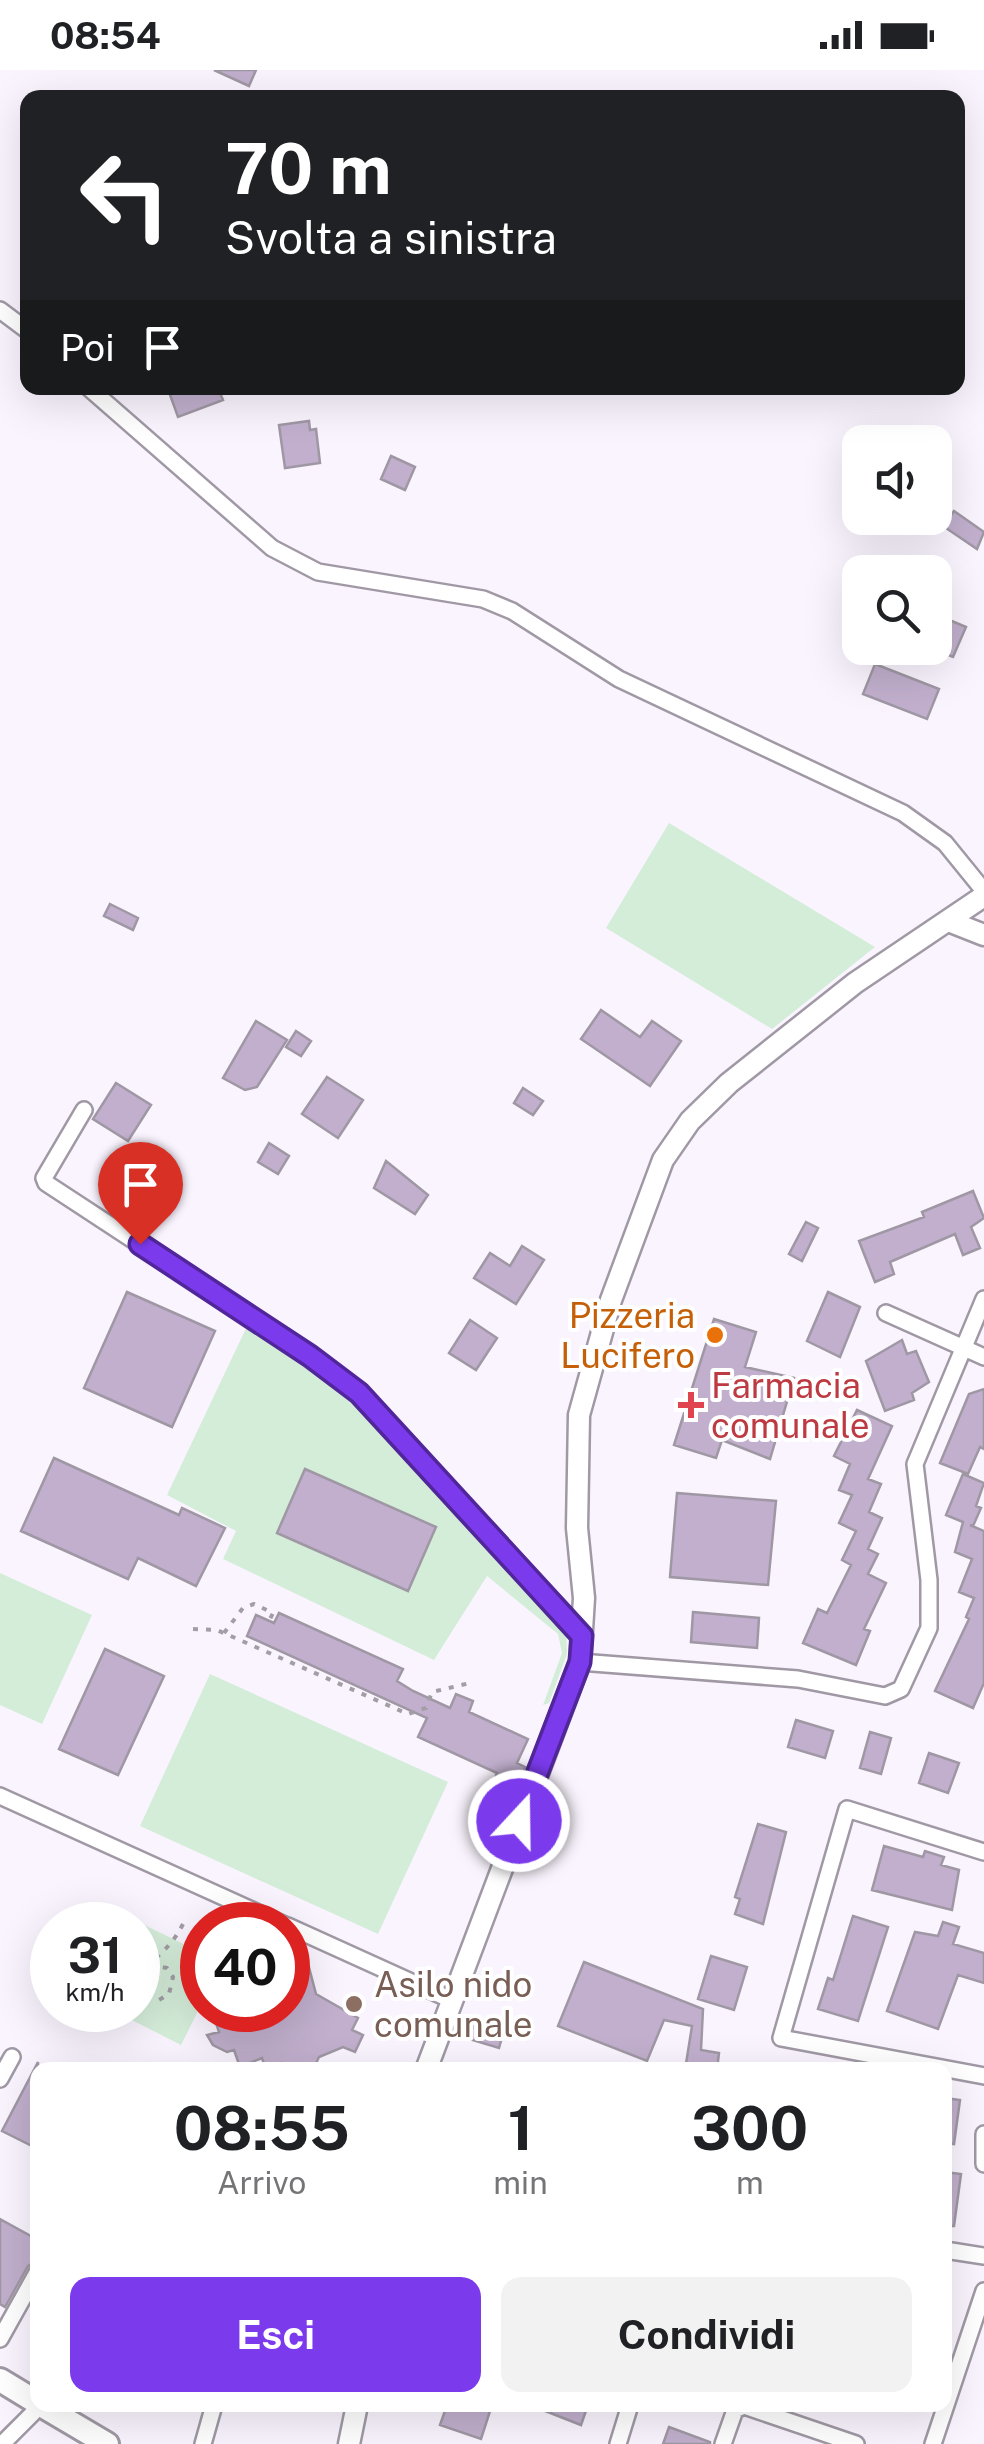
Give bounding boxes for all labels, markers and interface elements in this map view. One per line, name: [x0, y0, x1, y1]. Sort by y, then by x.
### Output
text: 08:54: [50, 13, 161, 58]
text: 70 m: [225, 127, 392, 210]
icon: left: [60, 130, 190, 260]
text: Svolta a sinistra: [225, 211, 557, 264]
icon: arrive: [135, 320, 190, 375]
text: Poi: [60, 325, 115, 370]
map controls: [842, 425, 952, 665]
button: sound: [842, 425, 952, 535]
button: search: [842, 555, 952, 665]
pin: [98, 1142, 183, 1245]
icon: arrive: [113, 1157, 168, 1212]
place label: Pizzeria Lucifero: [560, 1295, 695, 1376]
marker: Pizzeria Lucifero: [704, 1324, 726, 1346]
place label: Farmacia comunale: [711, 1365, 870, 1446]
marker: Farmacia comunale: [680, 1394, 702, 1416]
position arrow: [467, 1769, 571, 1873]
speed limit sign: 40: [180, 1902, 310, 2032]
text: 31: [68, 1925, 122, 1984]
place label: Asilo nido comunale: [374, 1964, 533, 2045]
text: km/h: [66, 1977, 124, 2007]
marker: Asilo nido comunale: [343, 1993, 365, 2015]
text: 08:55: [174, 2093, 350, 2164]
text: 1: [508, 2093, 533, 2164]
text: 300: [691, 2093, 808, 2164]
text: Arrivo: [217, 2164, 306, 2201]
text: min: [493, 2164, 548, 2201]
text: m: [736, 2164, 764, 2201]
button: Esci: [70, 2277, 481, 2392]
button: Condividi: [501, 2277, 912, 2392]

